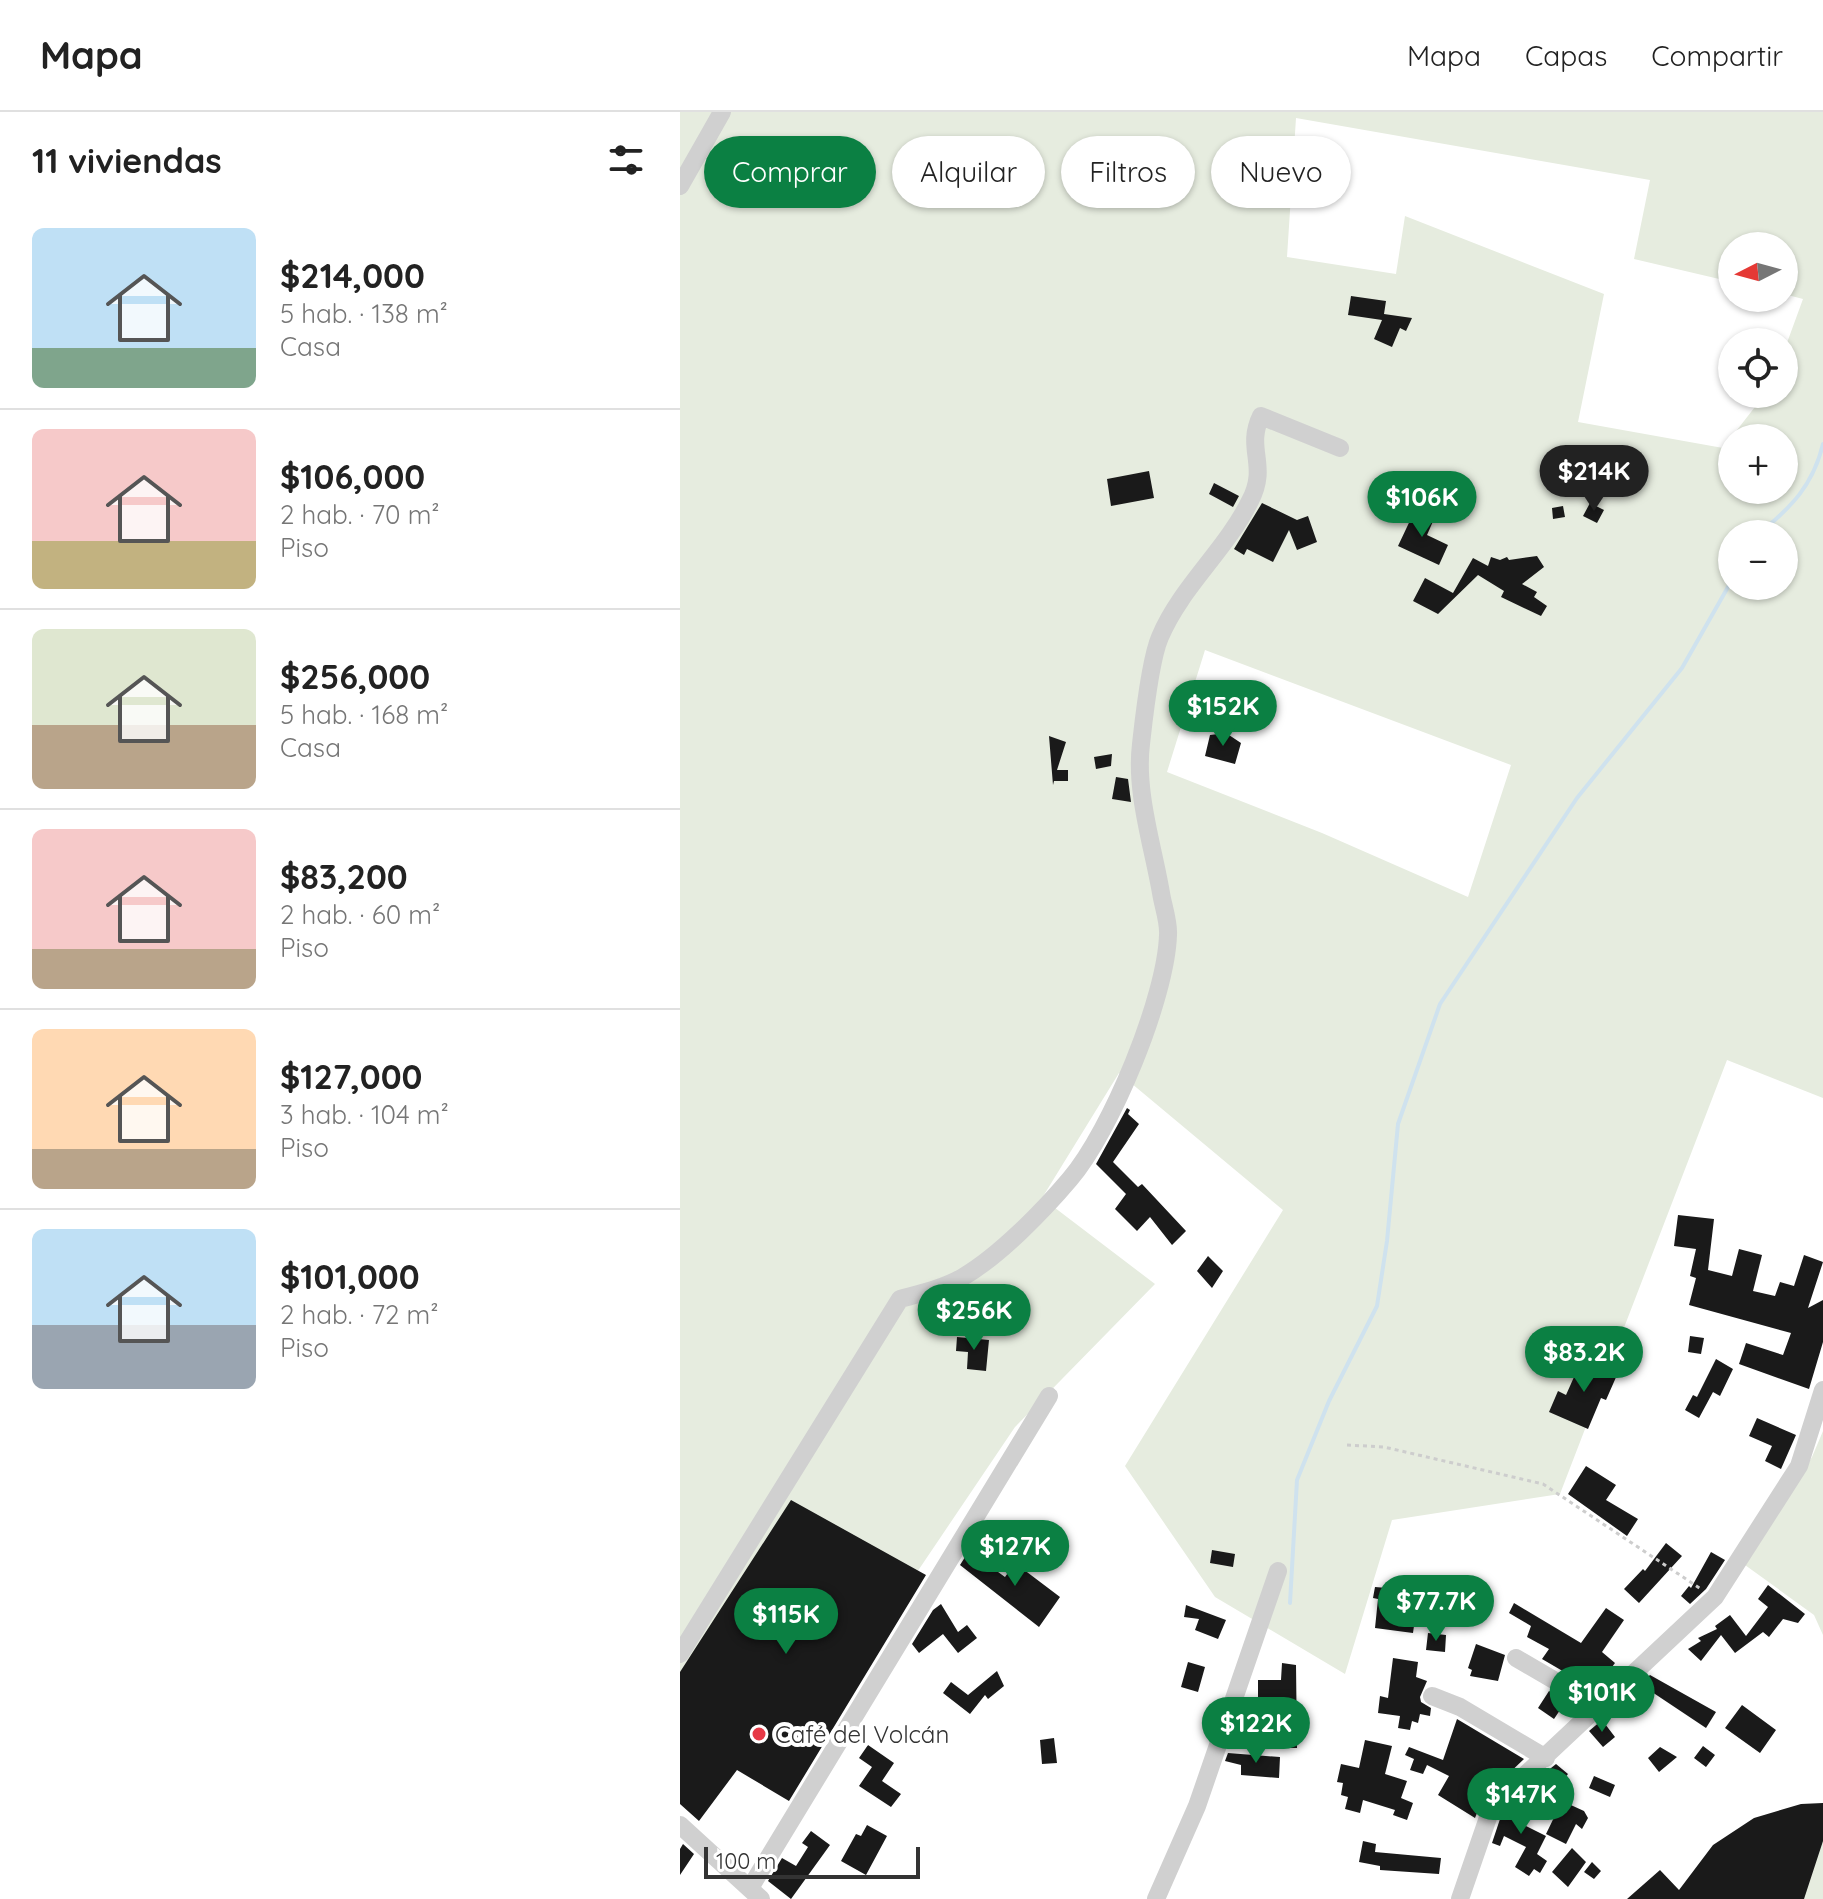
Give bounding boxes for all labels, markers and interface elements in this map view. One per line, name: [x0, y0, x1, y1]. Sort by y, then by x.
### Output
text: Mapa: [40, 31, 143, 79]
text: Mapa: [1407, 38, 1481, 73]
text: Capas: [1525, 38, 1607, 73]
text: Compartir: [1651, 38, 1783, 73]
chip: Comprar: [704, 136, 876, 208]
chip: Alquilar: [892, 136, 1045, 208]
chip: Filtros: [1061, 136, 1195, 208]
chip: Nuevo: [1211, 136, 1351, 208]
icon: filters: [604, 138, 648, 182]
text: 11 viviendas: [32, 139, 222, 182]
north arrow: [1718, 232, 1798, 312]
map controls: [1718, 232, 1798, 600]
text: $214,000: [280, 254, 425, 297]
icon: home: [96, 260, 192, 356]
text: 5 hab. · 138 m²: [280, 297, 448, 330]
button: locate: [1718, 328, 1798, 408]
text: Casa: [280, 330, 341, 363]
button: +: [1718, 424, 1798, 504]
pin: $214K: [1538, 445, 1650, 513]
text: $214K: [1558, 454, 1630, 487]
text: $106,000: [280, 455, 425, 498]
icon: home: [96, 461, 192, 557]
pin: $106K: [1366, 471, 1478, 539]
text: $106K: [1385, 480, 1459, 513]
text: 2 hab. · 70 m²: [280, 498, 440, 531]
button: −: [1718, 520, 1798, 600]
text: Piso: [280, 531, 329, 564]
text: $256,000: [280, 655, 430, 698]
icon: home: [96, 661, 192, 757]
pin: $152K: [1167, 680, 1279, 748]
text: $152K: [1187, 689, 1259, 722]
text: 5 hab. · 168 m²: [280, 698, 448, 731]
text: Casa: [280, 731, 341, 764]
text: $83,200: [280, 855, 408, 898]
icon: home: [96, 861, 192, 957]
text: 2 hab. · 60 m²: [280, 898, 440, 931]
text: Piso: [280, 931, 329, 964]
text: $127,000: [280, 1055, 423, 1098]
icon: home: [96, 1061, 192, 1157]
text: 3 hab. · 104 m²: [280, 1098, 449, 1131]
text: Piso: [280, 1131, 329, 1164]
text: $101,000: [280, 1255, 420, 1298]
icon: home: [96, 1261, 192, 1357]
pin: $256K: [918, 1284, 1030, 1352]
text: $256K: [936, 1293, 1012, 1326]
text: 2 hab. · 72 m²: [280, 1298, 439, 1331]
pin: $83.2K: [1519, 1326, 1649, 1394]
text: Piso: [280, 1331, 329, 1364]
text: $83.2K: [1543, 1335, 1625, 1368]
pin: $127K: [959, 1520, 1071, 1588]
text: $127K: [979, 1529, 1051, 1562]
pin: $77.7K: [1371, 1575, 1501, 1643]
text: $77.7K: [1396, 1584, 1476, 1617]
pin: $115K: [730, 1588, 842, 1656]
text: $115K: [752, 1597, 820, 1630]
pin: $101K: [1546, 1666, 1658, 1734]
text: $101K: [1568, 1675, 1636, 1708]
pin: $122K: [1200, 1697, 1312, 1765]
text: $122K: [1220, 1706, 1292, 1739]
place label: Café del Volcán: [775, 1719, 949, 1749]
marker: Café del Volcán: [750, 1725, 768, 1743]
pin: $147K: [1465, 1768, 1577, 1836]
text: $147K: [1485, 1777, 1557, 1810]
scale bar: [704, 1843, 920, 1879]
text: 100 m: [716, 1847, 776, 1875]

